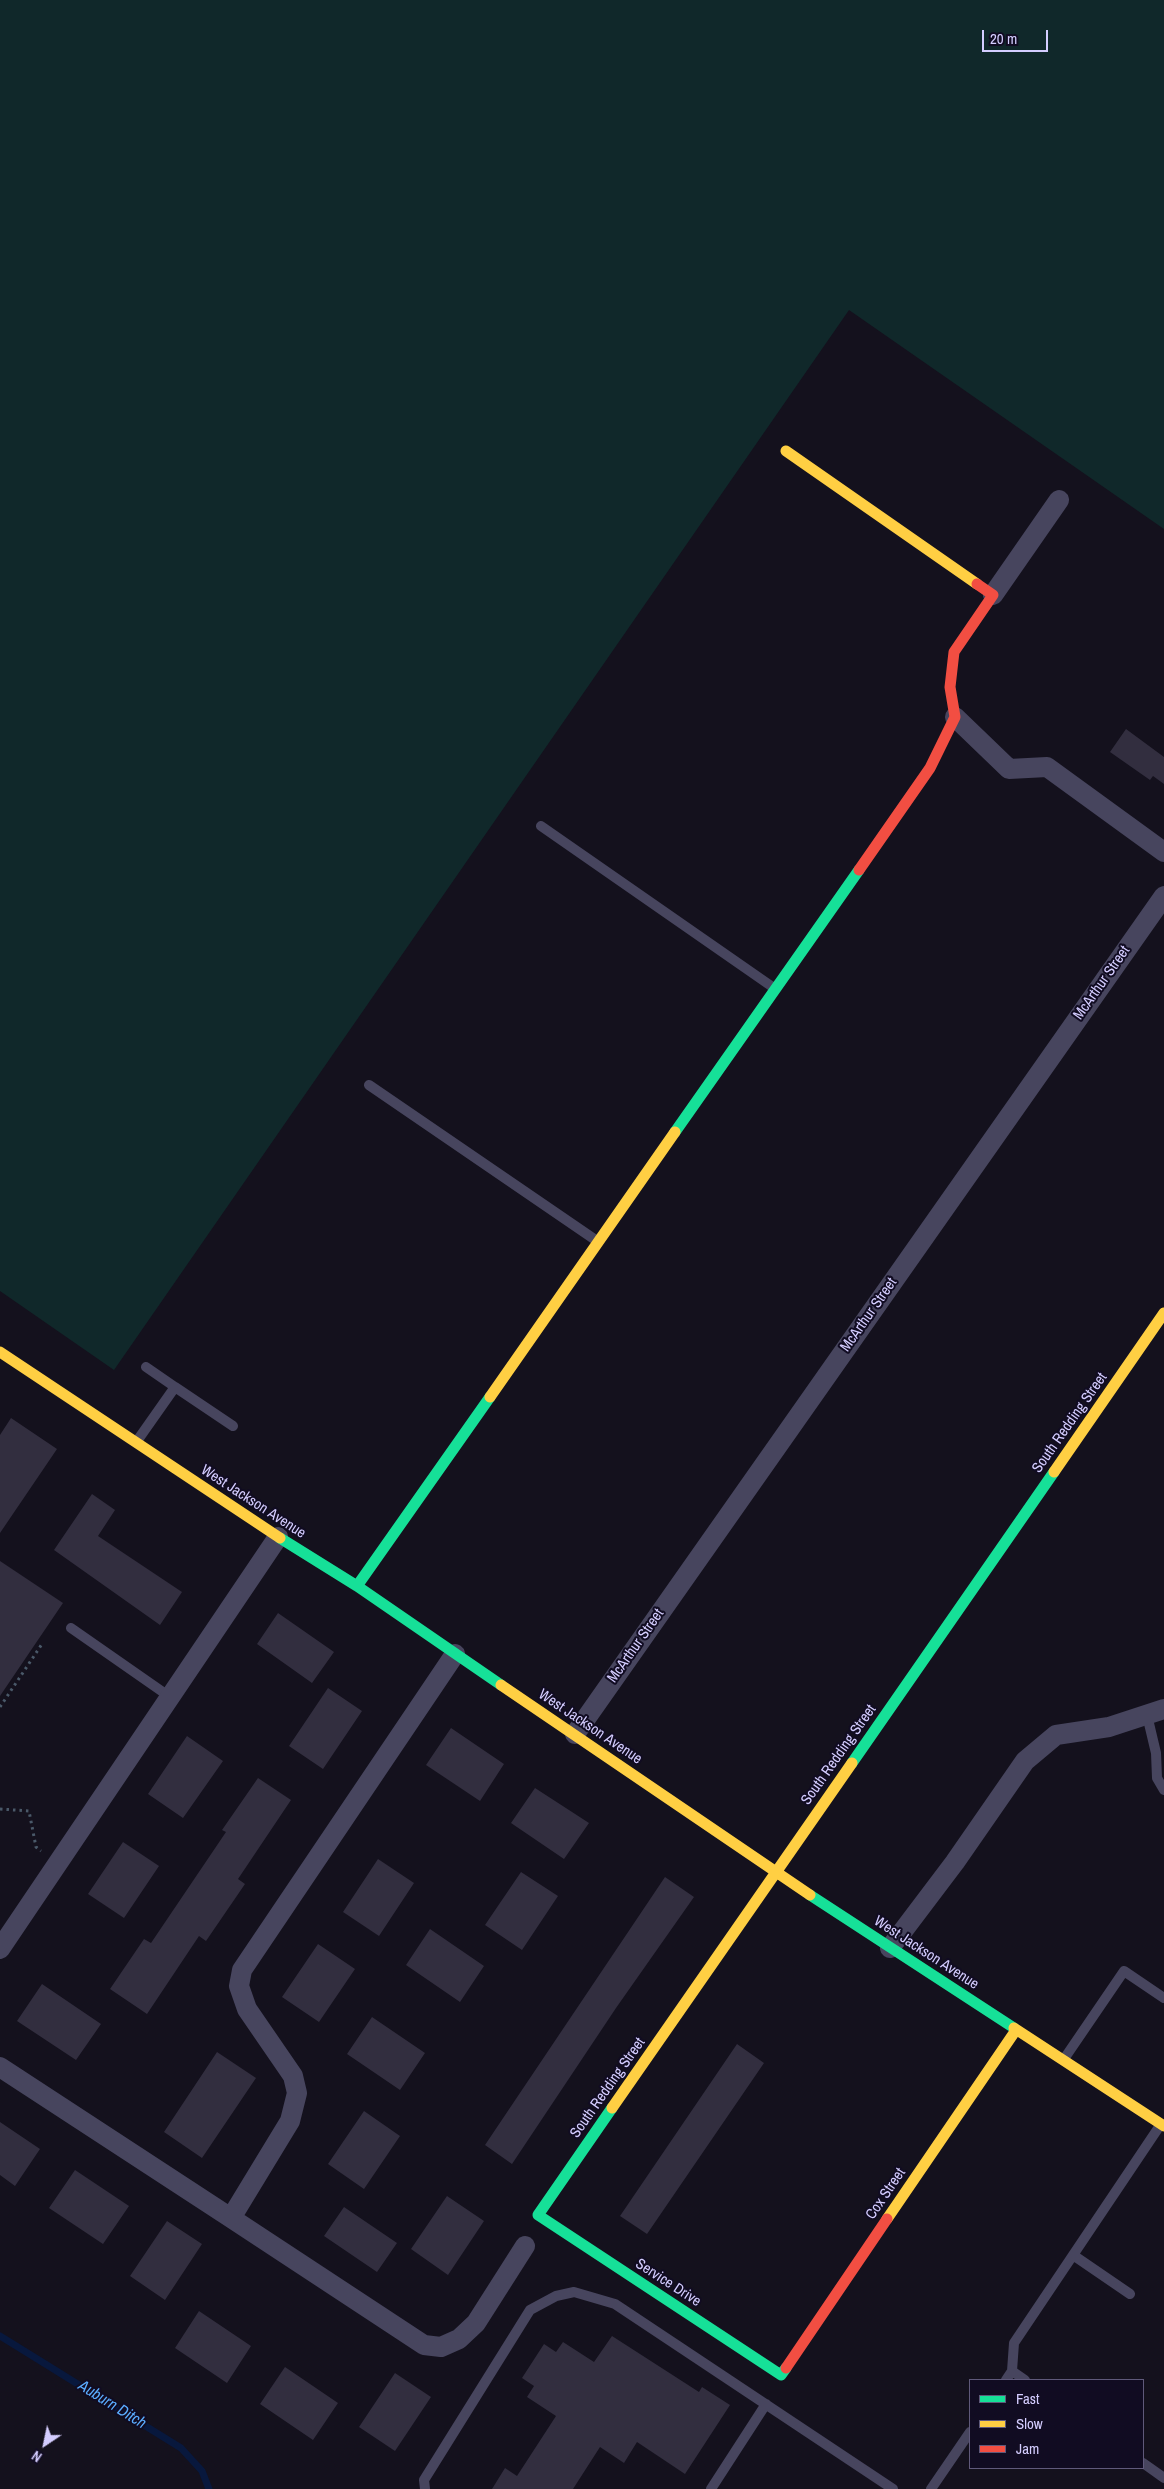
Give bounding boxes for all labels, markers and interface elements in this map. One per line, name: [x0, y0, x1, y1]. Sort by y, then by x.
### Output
scale bar: [984, 20, 1050, 52]
text: 20 m: [990, 28, 1017, 49]
street label: McArthur Street: [1070, 943, 1134, 1023]
street label: McArthur Street: [837, 1275, 901, 1355]
street label: South Redding Street: [1029, 1369, 1111, 1477]
street label: West Jackson Avenue: [197, 1461, 309, 1543]
street label: McArthur Street: [604, 1606, 668, 1686]
street label: West Jackson Avenue: [535, 1686, 645, 1768]
street label: South Redding Street: [798, 1701, 880, 1809]
street label: West Jackson Avenue: [870, 1912, 982, 1994]
street label: South Redding Street: [567, 2034, 649, 2142]
street label: Cox Street: [862, 2165, 910, 2223]
street label: Service Drive: [632, 2255, 704, 2311]
water label: Auburn Ditch: [74, 2377, 150, 2433]
legend: [969, 2379, 1144, 2469]
text: Fast: [1016, 2388, 1039, 2409]
text: Slow: [1016, 2413, 1043, 2434]
north arrow: [20, 2419, 70, 2469]
text: Jam: [1016, 2438, 1039, 2459]
text: N: [28, 2447, 45, 2466]

